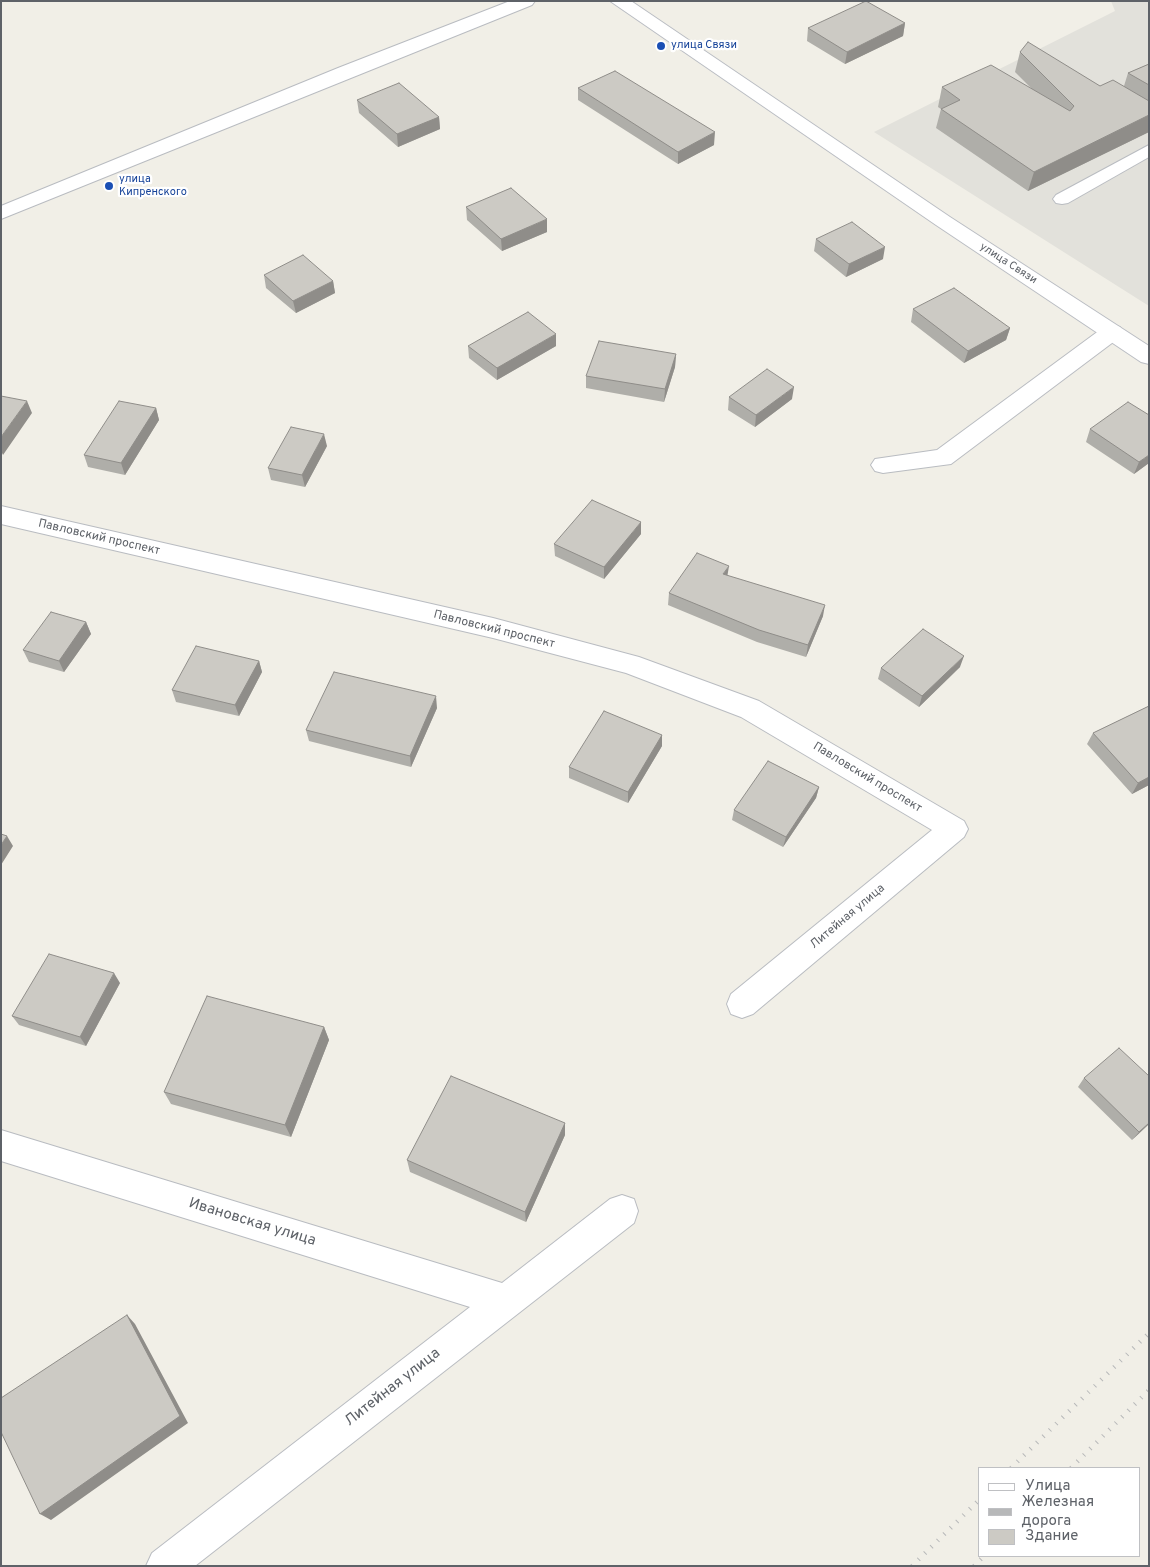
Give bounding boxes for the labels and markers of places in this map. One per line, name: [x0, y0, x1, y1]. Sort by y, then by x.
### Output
place label: улица Связи: [671, 39, 737, 53]
marker: улица Связи: [655, 40, 667, 52]
place label: улица Кипренского: [119, 173, 187, 199]
marker: улица Кипренского: [103, 180, 115, 192]

